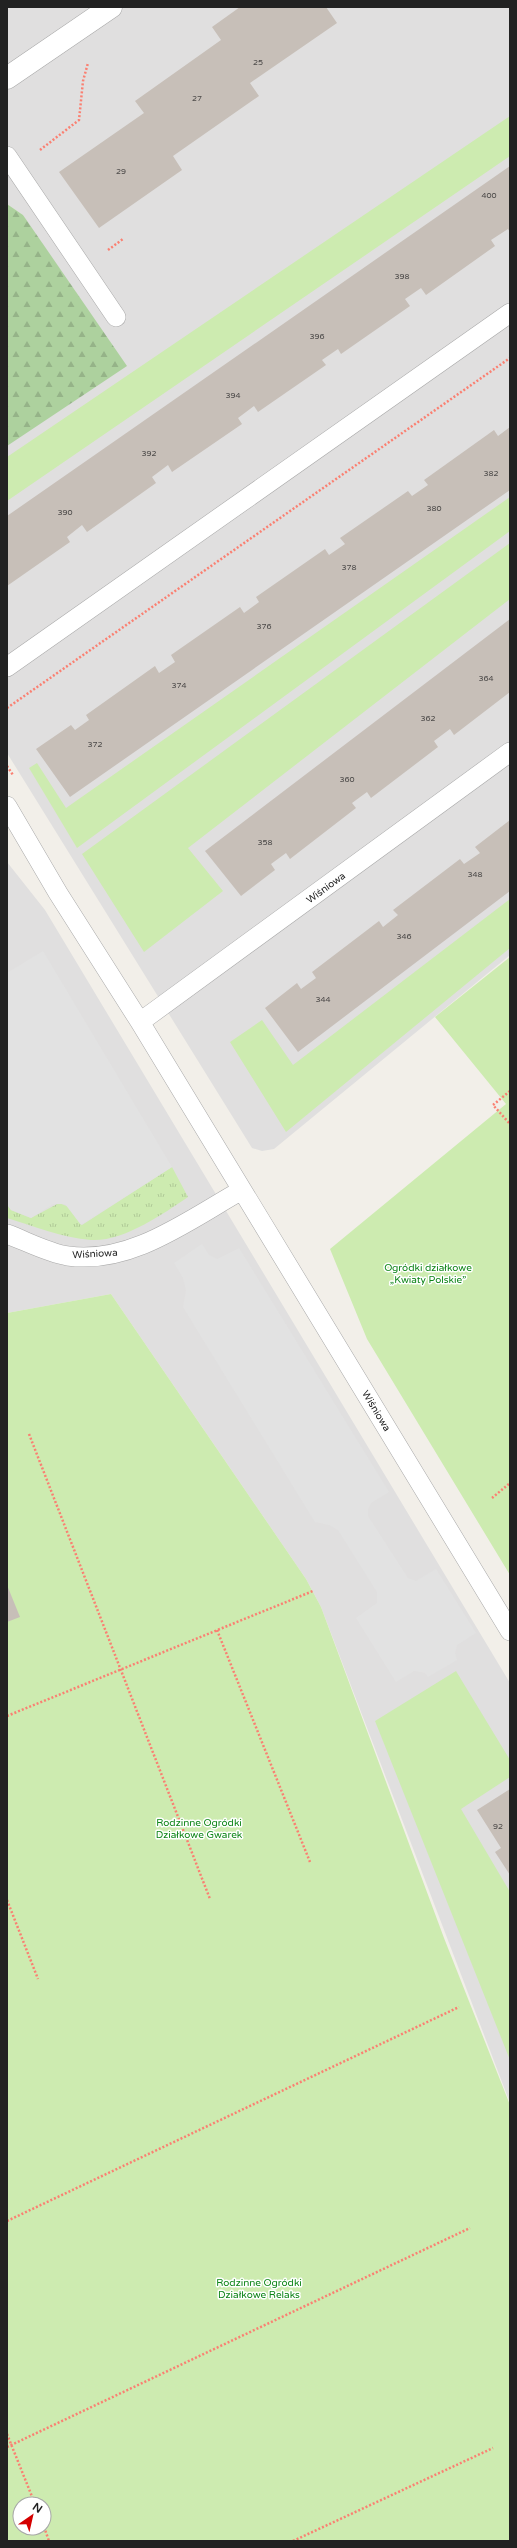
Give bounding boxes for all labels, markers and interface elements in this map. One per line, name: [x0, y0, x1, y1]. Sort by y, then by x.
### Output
house number: 25: [253, 58, 263, 67]
house number: 27: [192, 94, 202, 103]
house number: 29: [116, 167, 126, 176]
house number: 400: [481, 191, 497, 200]
house number: 398: [394, 272, 410, 281]
house number: 396: [309, 332, 325, 341]
house number: 394: [225, 391, 241, 400]
house number: 392: [141, 449, 157, 458]
house number: 382: [483, 469, 499, 478]
house number: 380: [426, 504, 442, 513]
house number: 390: [57, 508, 73, 517]
house number: 378: [341, 563, 357, 572]
house number: 376: [256, 622, 272, 631]
house number: 364: [478, 674, 494, 683]
house number: 374: [171, 681, 187, 690]
house number: 362: [420, 714, 436, 723]
house number: 372: [87, 740, 103, 749]
house number: 360: [339, 775, 355, 784]
house number: 358: [257, 838, 273, 847]
street label: Wiśniowa: [304, 870, 348, 906]
house number: 348: [467, 870, 483, 879]
house number: 346: [396, 932, 412, 941]
house number: 344: [315, 995, 331, 1004]
street label: Wiśniowa: [72, 1247, 118, 1261]
park label: Ogródki działkowe „Kwiaty Polskie”: [384, 1262, 472, 1286]
street label: Wiśniowa: [359, 1388, 393, 1434]
park label: Rodzinne Ogródki Działkowe Gwarek: [156, 1817, 243, 1841]
house number: 92: [493, 1822, 503, 1831]
park label: Rodzinne Ogródki Działkowe Relaks: [216, 2277, 302, 2301]
north arrow: [12, 2496, 52, 2536]
text: N: [30, 2500, 45, 2516]

